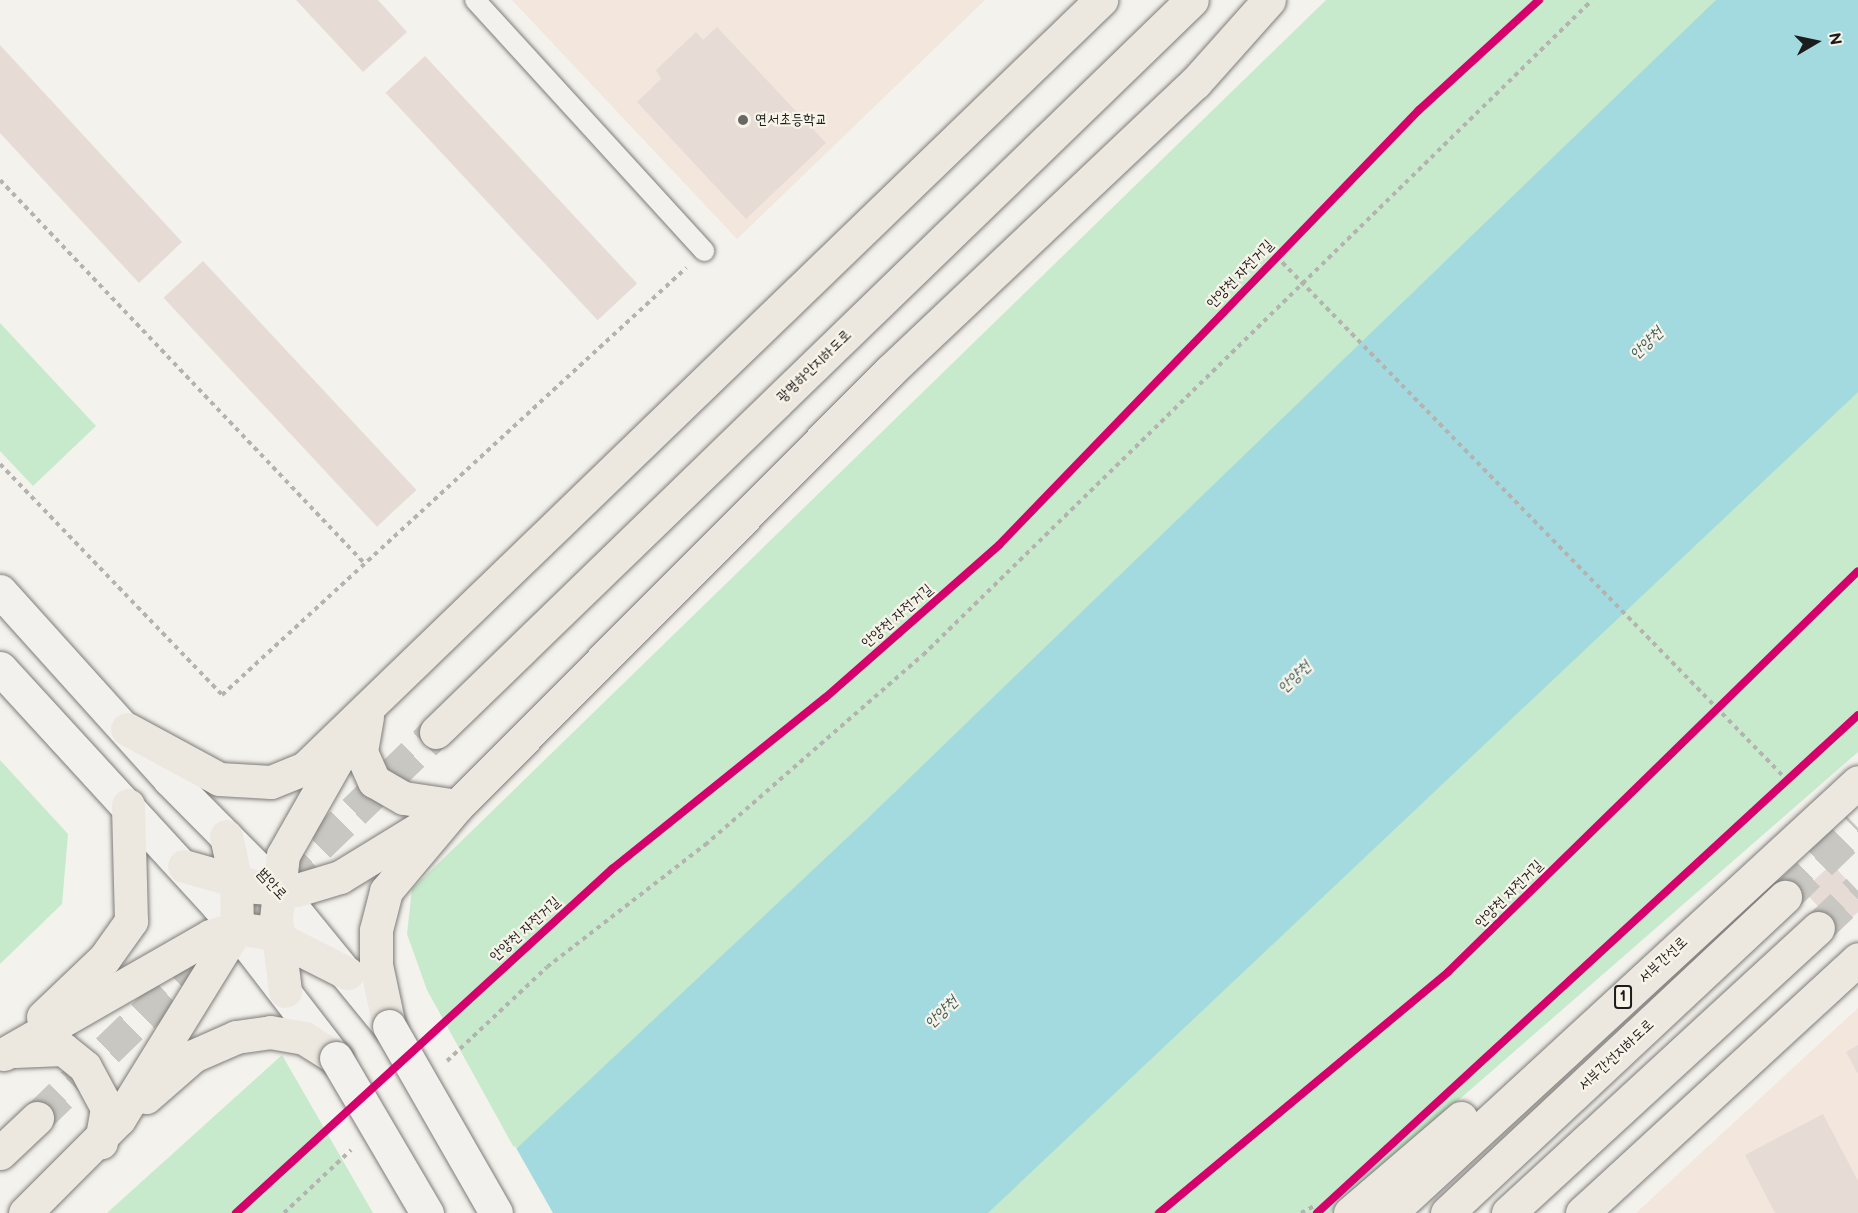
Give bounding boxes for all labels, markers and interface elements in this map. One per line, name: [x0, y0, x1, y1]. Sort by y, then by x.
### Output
north arrow: [1786, 12, 1846, 72]
text: N: [1824, 32, 1845, 47]
place label: 연서초등학교: [755, 111, 827, 129]
marker: 연서초등학교: [736, 113, 750, 127]
street label: 안양천 자전거길: [1203, 236, 1277, 312]
water label: 안양천: [1626, 324, 1668, 364]
street label: 광명하안지하도로: [773, 326, 855, 406]
street label: 안양천 자전거길: [858, 580, 936, 652]
water label: 안양천: [1274, 658, 1316, 698]
street label: 안양천 자전거길: [1471, 856, 1547, 932]
street label: 범안로: [253, 865, 291, 903]
street label: 안양천 자전거길: [486, 893, 564, 965]
street label: 서부간선로: [1635, 933, 1691, 987]
road number: 1: [1614, 986, 1632, 1008]
water label: 안양천: [921, 993, 963, 1033]
street label: 서부간선지하도로: [1575, 1015, 1657, 1095]

